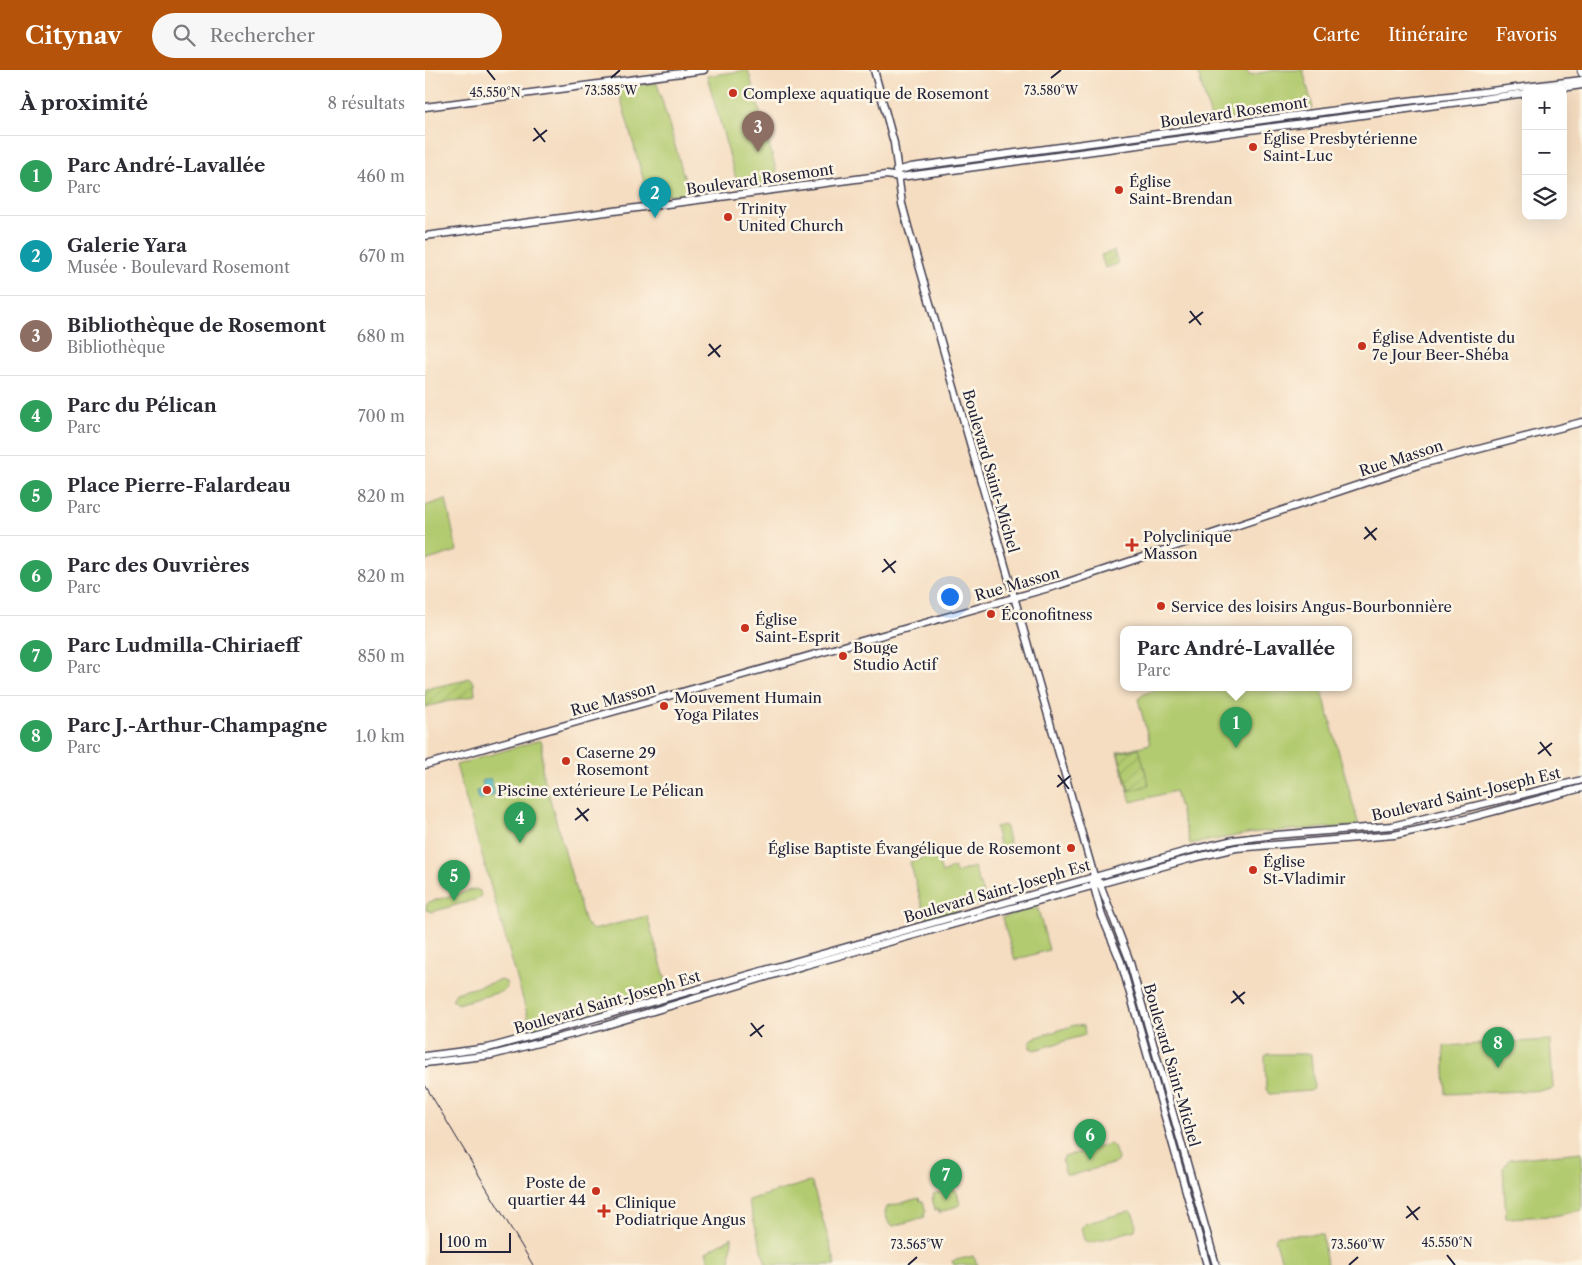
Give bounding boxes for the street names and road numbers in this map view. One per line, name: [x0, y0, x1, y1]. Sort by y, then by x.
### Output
street label: Boulevard Rosemont: [1159, 92, 1310, 132]
street label: Boulevard Rosemont: [685, 159, 836, 199]
street label: Boulevard Saint-Michel: [959, 387, 1024, 555]
street label: Rue Masson: [1357, 435, 1446, 481]
street label: Rue Masson: [972, 563, 1062, 605]
street label: Rue Masson: [568, 678, 658, 720]
street label: Boulevard Saint-Joseph Est: [1370, 763, 1563, 825]
street label: Boulevard Saint-Joseph Est: [901, 855, 1093, 927]
street label: Boulevard Saint-Joseph Est: [511, 966, 703, 1038]
street label: Boulevard Saint-Michel: [1140, 981, 1205, 1149]

